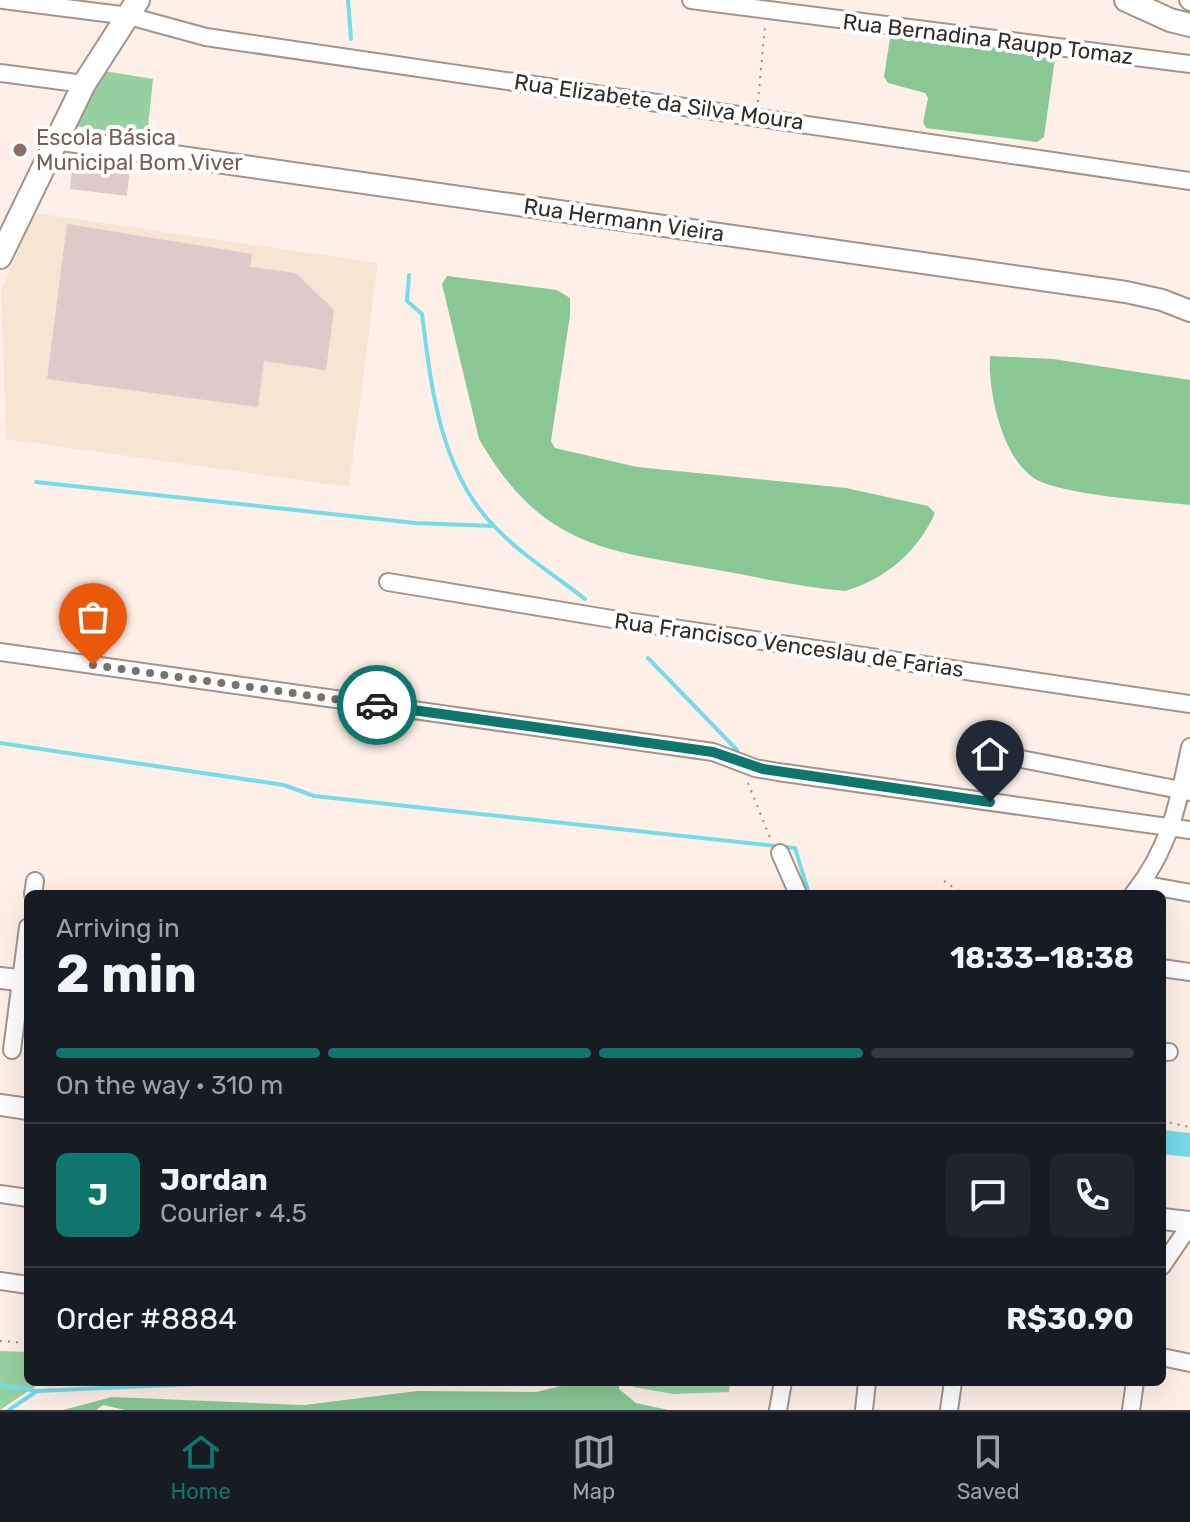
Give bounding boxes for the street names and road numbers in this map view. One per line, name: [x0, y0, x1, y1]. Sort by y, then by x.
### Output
street label: Rua Bernadina Raupp Tomaz: [841, 8, 1135, 70]
street label: Rua Elizabete da Silva Moura: [512, 68, 806, 136]
street label: Rua Hermann Vieira: [522, 193, 726, 247]
street label: Rua Francisco Venceslau de Farias: [613, 607, 965, 683]

